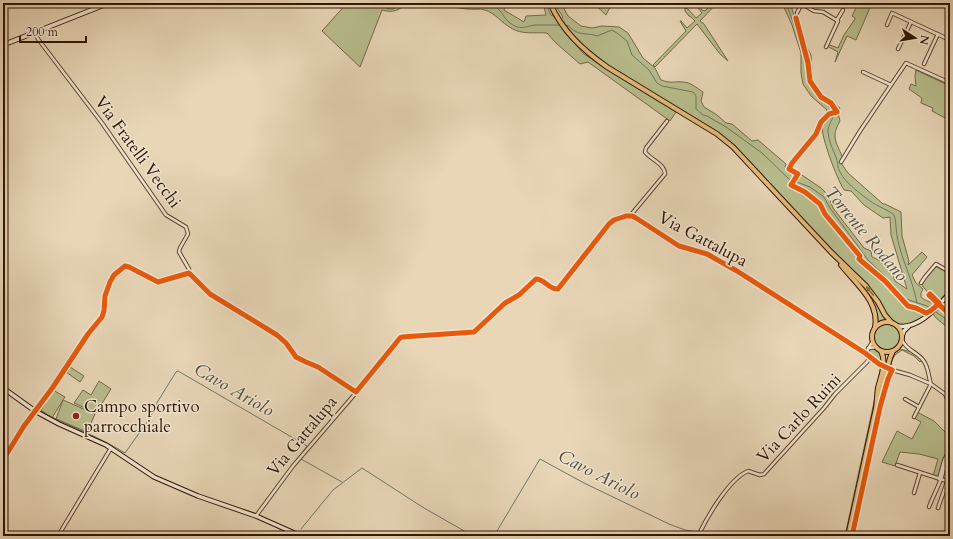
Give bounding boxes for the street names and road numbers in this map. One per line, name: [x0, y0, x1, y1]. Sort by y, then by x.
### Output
street label: Via Fratelli Vecchi: [90, 91, 187, 213]
street label: Via Gattalupa: [654, 206, 752, 272]
street label: Via Carlo Ruini: [752, 368, 846, 468]
street label: Via Gattalupa: [262, 391, 343, 481]

